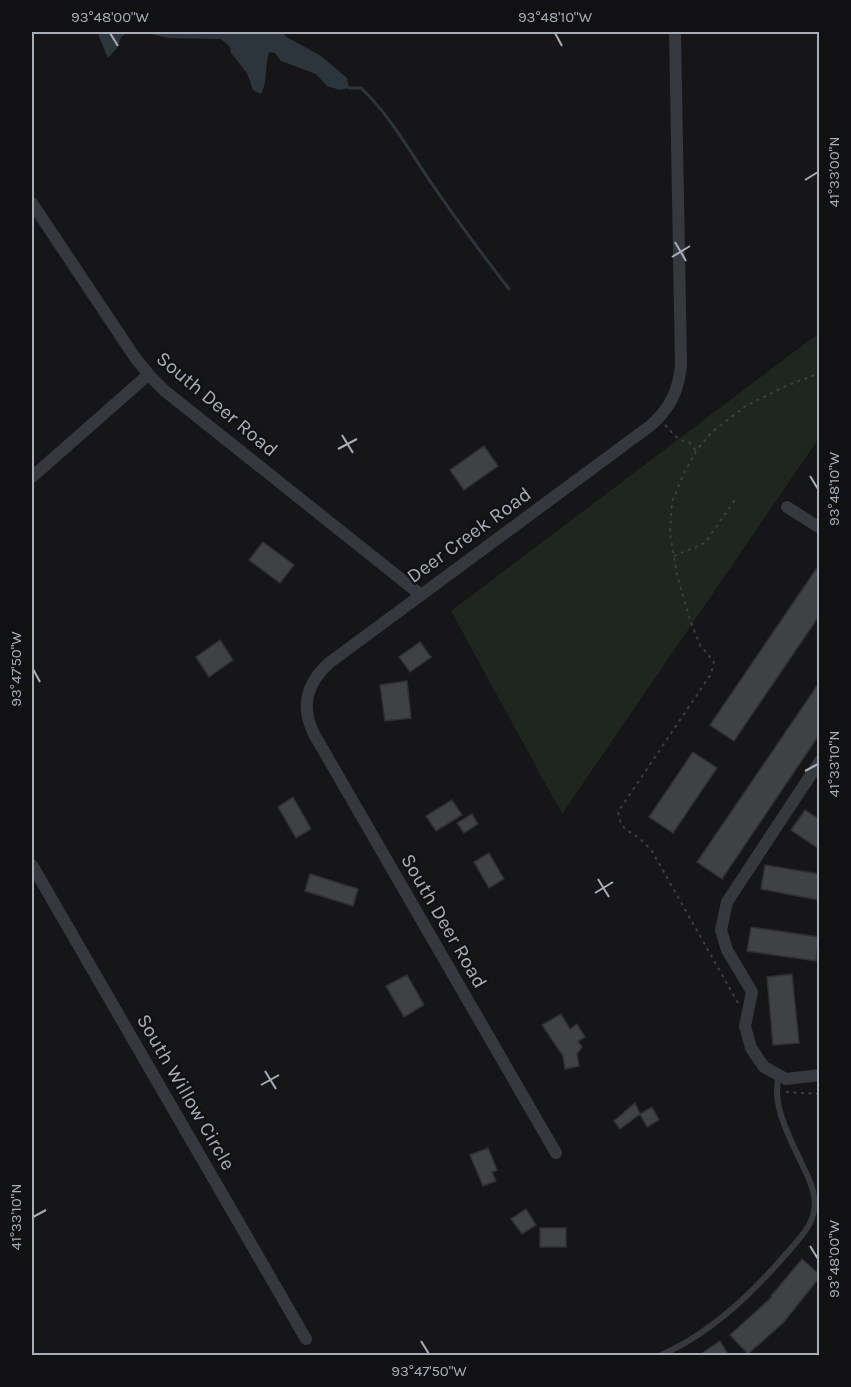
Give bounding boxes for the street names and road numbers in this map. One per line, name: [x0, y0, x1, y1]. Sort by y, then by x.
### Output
street label: South Deer Road: [152, 347, 282, 461]
street label: Deer Creek Road: [402, 482, 536, 588]
street label: South Deer Road: [396, 850, 492, 992]
street label: South Willow Circle: [132, 1010, 240, 1174]

